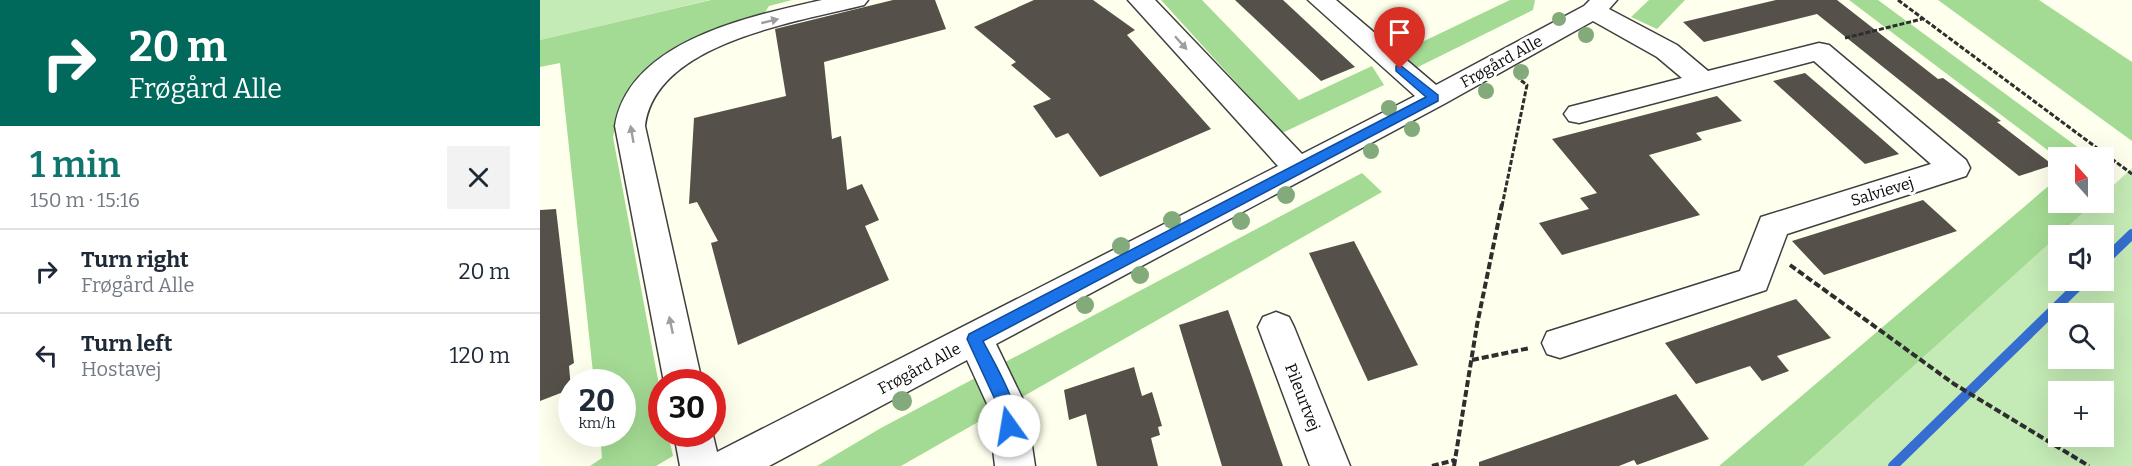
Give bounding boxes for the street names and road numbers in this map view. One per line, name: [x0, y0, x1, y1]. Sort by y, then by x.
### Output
street label: Frøgård Alle: [1457, 31, 1546, 92]
street label: Salvievej: [1848, 173, 1916, 210]
street label: Frøgård Alle: [875, 339, 964, 398]
street label: Pileurtvej: [1281, 361, 1324, 434]

